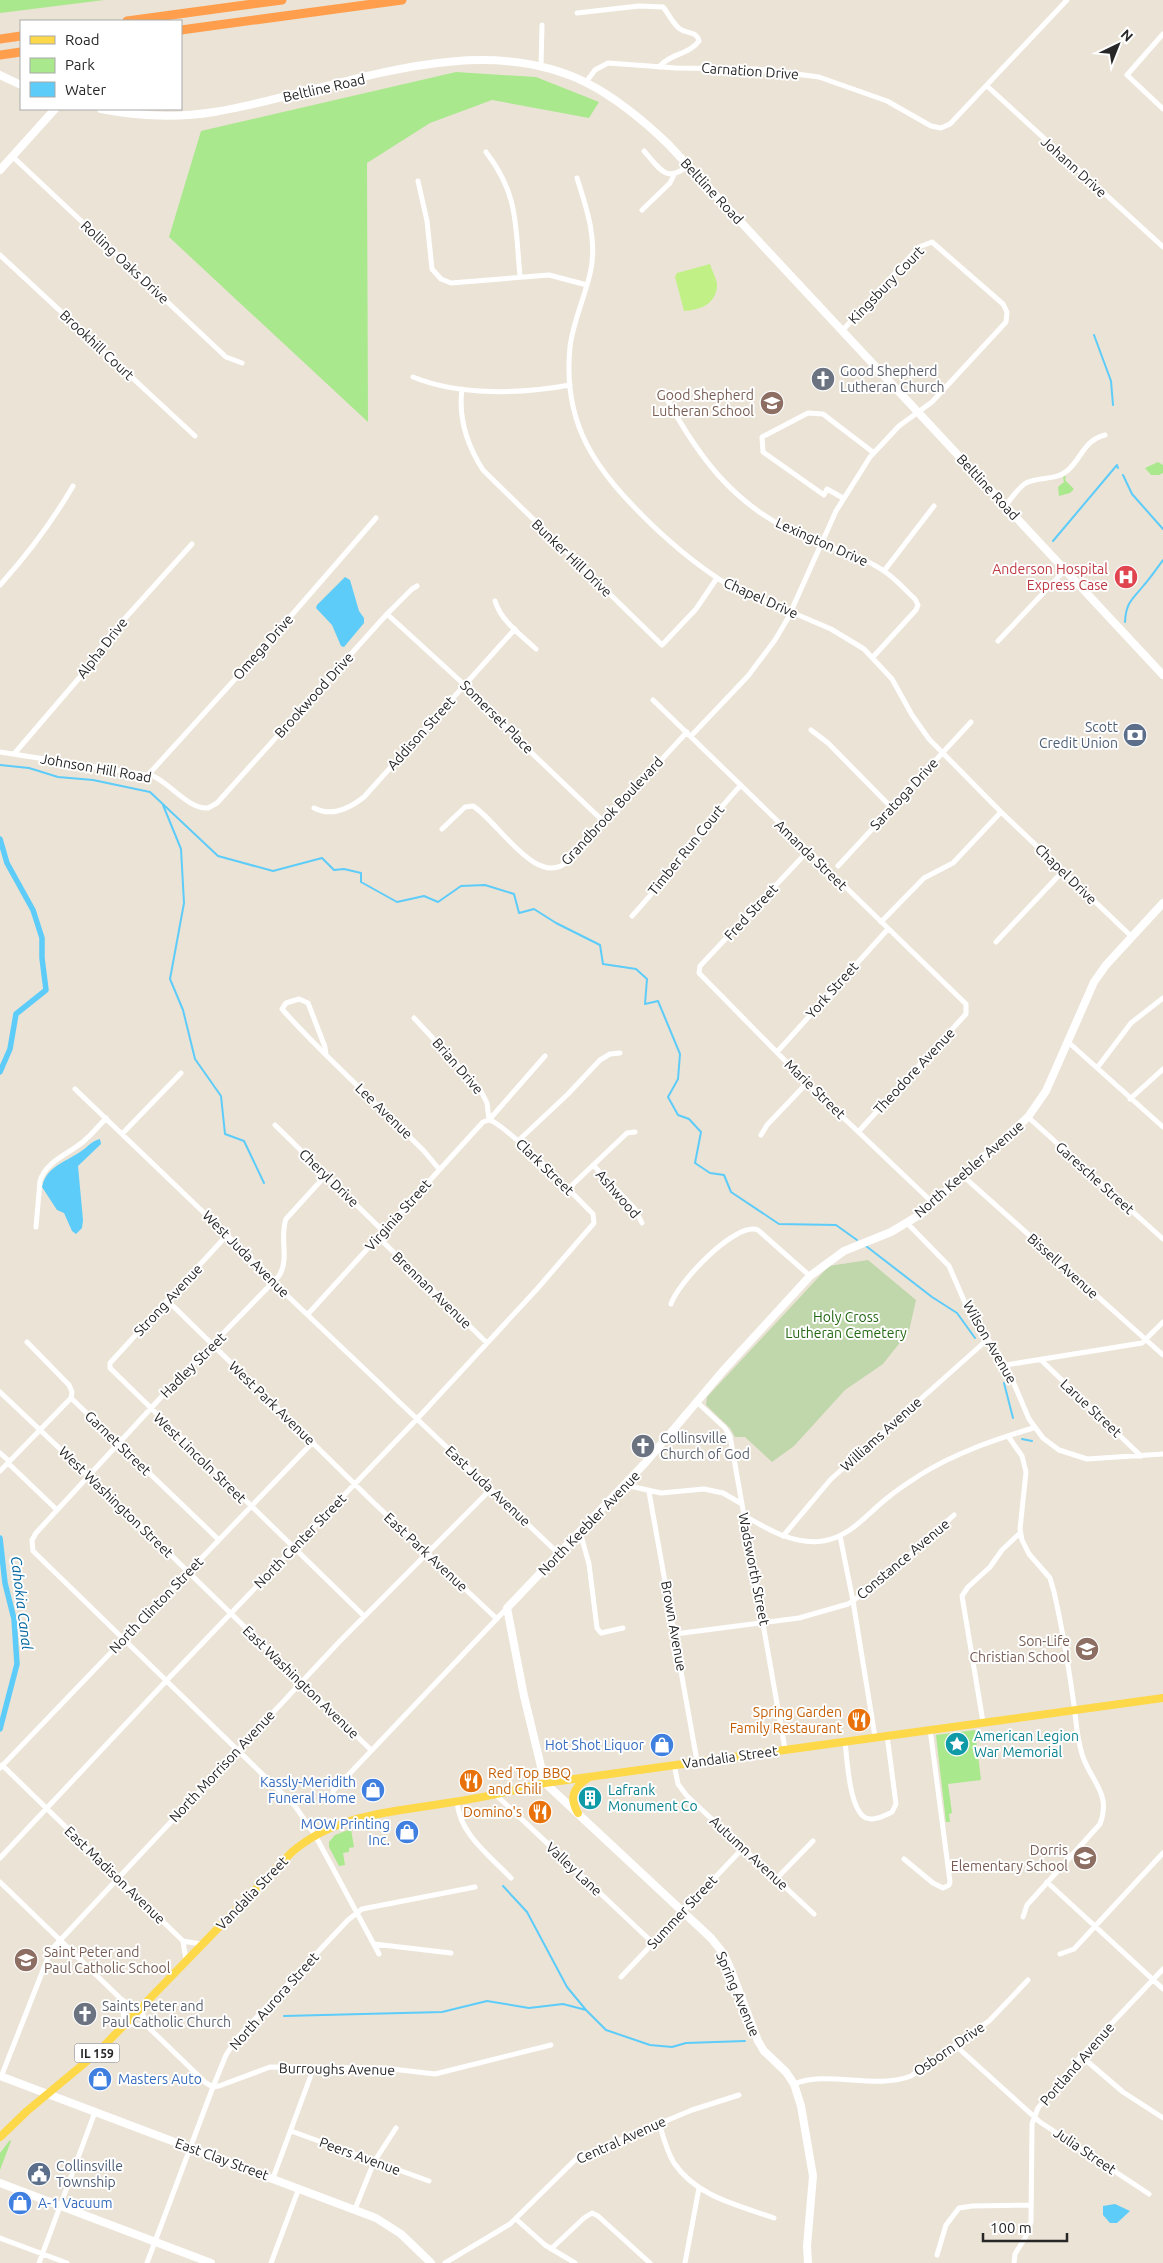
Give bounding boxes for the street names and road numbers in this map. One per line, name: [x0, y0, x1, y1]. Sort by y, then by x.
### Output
street label: Carnation Drive: [701, 60, 799, 82]
street label: Beltline Road: [281, 71, 367, 105]
street label: Johann Drive: [1038, 133, 1110, 201]
street label: Beltline Road: [677, 155, 747, 227]
street label: Rolling Oaks Drive: [78, 217, 172, 307]
street label: Kingsbury Court: [845, 243, 927, 327]
street label: Brookhill Court: [57, 307, 138, 384]
street label: Beltline Road: [953, 451, 1023, 523]
street label: Lexington Drive: [773, 514, 871, 570]
street label: Bunker Hill Drive: [529, 516, 615, 600]
street label: Chapel Drive: [721, 574, 801, 622]
street label: Omega Drive: [230, 611, 296, 683]
street label: Alpha Drive: [73, 615, 131, 681]
street label: Brookwood Drive: [271, 649, 357, 741]
street label: Somerset Place: [457, 677, 537, 757]
street label: Addison Street: [384, 693, 459, 773]
street label: Johnson Hill Road: [39, 750, 153, 786]
street label: Grandbrook Boulevard: [558, 754, 666, 868]
street label: Saratoga Drive: [867, 755, 941, 833]
street label: Timber Run Court: [645, 801, 728, 898]
street label: Amanda Street: [772, 817, 851, 894]
street label: Chapel Drive: [1032, 841, 1100, 907]
street label: Fred Street: [721, 880, 781, 943]
street label: York Street: [803, 958, 862, 1021]
street label: Theodore Avenue: [870, 1025, 958, 1117]
street label: Brian Drive: [429, 1035, 487, 1097]
street label: Marie Street: [781, 1056, 849, 1122]
street label: Lee Avenue: [352, 1080, 416, 1142]
street label: North Keebler Avenue: [911, 1117, 1027, 1221]
street label: Clark Street: [513, 1135, 578, 1199]
street label: Garesche Street: [1052, 1139, 1138, 1218]
street label: Cheryl Drive: [296, 1146, 362, 1210]
street label: Ashwood: [593, 1167, 643, 1221]
street label: Virginia Street: [362, 1176, 435, 1254]
street label: West Juda Avenue: [199, 1207, 293, 1301]
street label: Bissell Avenue: [1024, 1230, 1102, 1302]
street label: Brennan Avenue: [389, 1248, 475, 1332]
street label: Strong Avenue: [131, 1261, 205, 1339]
street label: Wilson Avenue: [960, 1298, 1020, 1386]
street label: Hadley Street: [157, 1329, 229, 1401]
street label: West Park Avenue: [226, 1358, 318, 1448]
street label: Larue Street: [1057, 1376, 1125, 1441]
street label: Williams Avenue: [837, 1394, 925, 1474]
street label: Garnet Street: [82, 1408, 155, 1479]
street label: West Lincoln Street: [150, 1410, 250, 1507]
street label: East Juda Avenue: [442, 1442, 534, 1530]
street label: West Washington Street: [56, 1443, 177, 1561]
street label: North Keebler Avenue: [535, 1467, 643, 1579]
street label: North Center Street: [251, 1490, 350, 1592]
street label: East Park Avenue: [381, 1509, 471, 1595]
street label: Wadsworth Street: [735, 1511, 773, 1627]
street label: Constance Avenue: [853, 1516, 953, 1602]
street label: North Clinton Street: [106, 1553, 206, 1657]
street label: Brown Avenue: [658, 1580, 690, 1672]
street label: East Washington Avenue: [240, 1622, 362, 1742]
street label: North Morrison Avenue: [166, 1707, 278, 1825]
street label: Vandalia Street: [681, 1742, 779, 1772]
street label: Autumn Avenue: [707, 1813, 791, 1893]
street label: East Madison Avenue: [61, 1823, 169, 1927]
street label: Valley Lane: [543, 1839, 605, 1899]
street label: Vandalia Street: [213, 1853, 291, 1933]
street label: Summer Street: [644, 1872, 721, 1952]
street label: North Aurora Street: [226, 1949, 322, 2053]
street label: Spring Avenue: [713, 1949, 763, 2039]
street label: Osborn Drive: [910, 2019, 988, 2079]
street label: Portland Avenue: [1037, 2019, 1117, 2109]
road number: IL 159: [74, 2044, 120, 2062]
street label: Burroughs Avenue: [279, 2060, 395, 2078]
street label: Central Avenue: [574, 2113, 668, 2167]
street label: Julia Street: [1051, 2124, 1119, 2178]
street label: Peers Avenue: [317, 2134, 403, 2178]
street label: East Clay Street: [173, 2135, 271, 2184]

